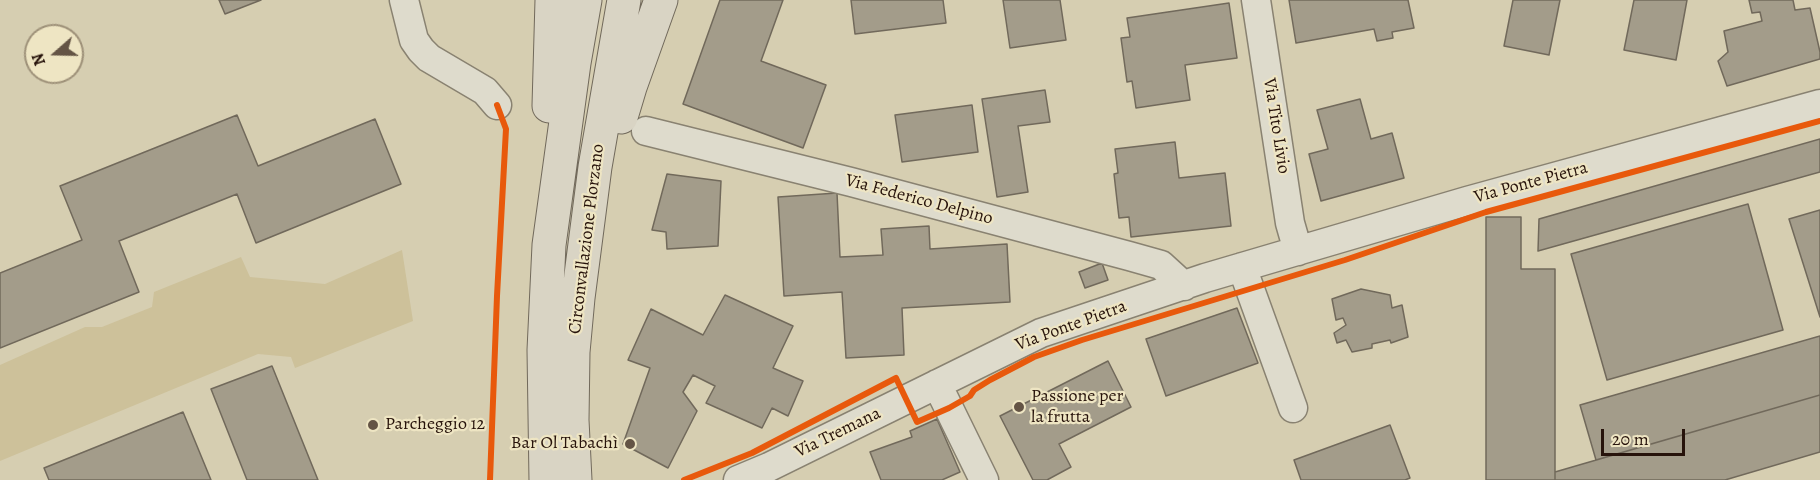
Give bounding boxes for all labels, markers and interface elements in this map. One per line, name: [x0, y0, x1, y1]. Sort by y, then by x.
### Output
north arrow: [24, 24, 84, 84]
text: N: [27, 50, 51, 69]
street label: Via Tito Livio: [1258, 77, 1294, 175]
street label: Circonvallazione Plorzano: [565, 143, 609, 335]
street label: Via Ponte Pietra: [1472, 157, 1590, 209]
street label: Via Federico Delpino: [843, 170, 995, 230]
street label: Via Ponte Pietra: [1012, 296, 1130, 356]
place label: Passione per la frutta: [1031, 386, 1123, 428]
marker: Passione per la frutta: [1012, 400, 1026, 414]
street label: Via Tremana: [791, 403, 885, 463]
place label: Parcheggio 12: [385, 414, 485, 436]
scale bar: [1604, 417, 1688, 455]
marker: Parcheggio 12: [366, 418, 380, 432]
text: 20 m: [1612, 427, 1649, 451]
place label: Bar Ol Tabachì: [511, 433, 618, 455]
marker: Bar Ol Tabachì: [623, 437, 637, 451]

